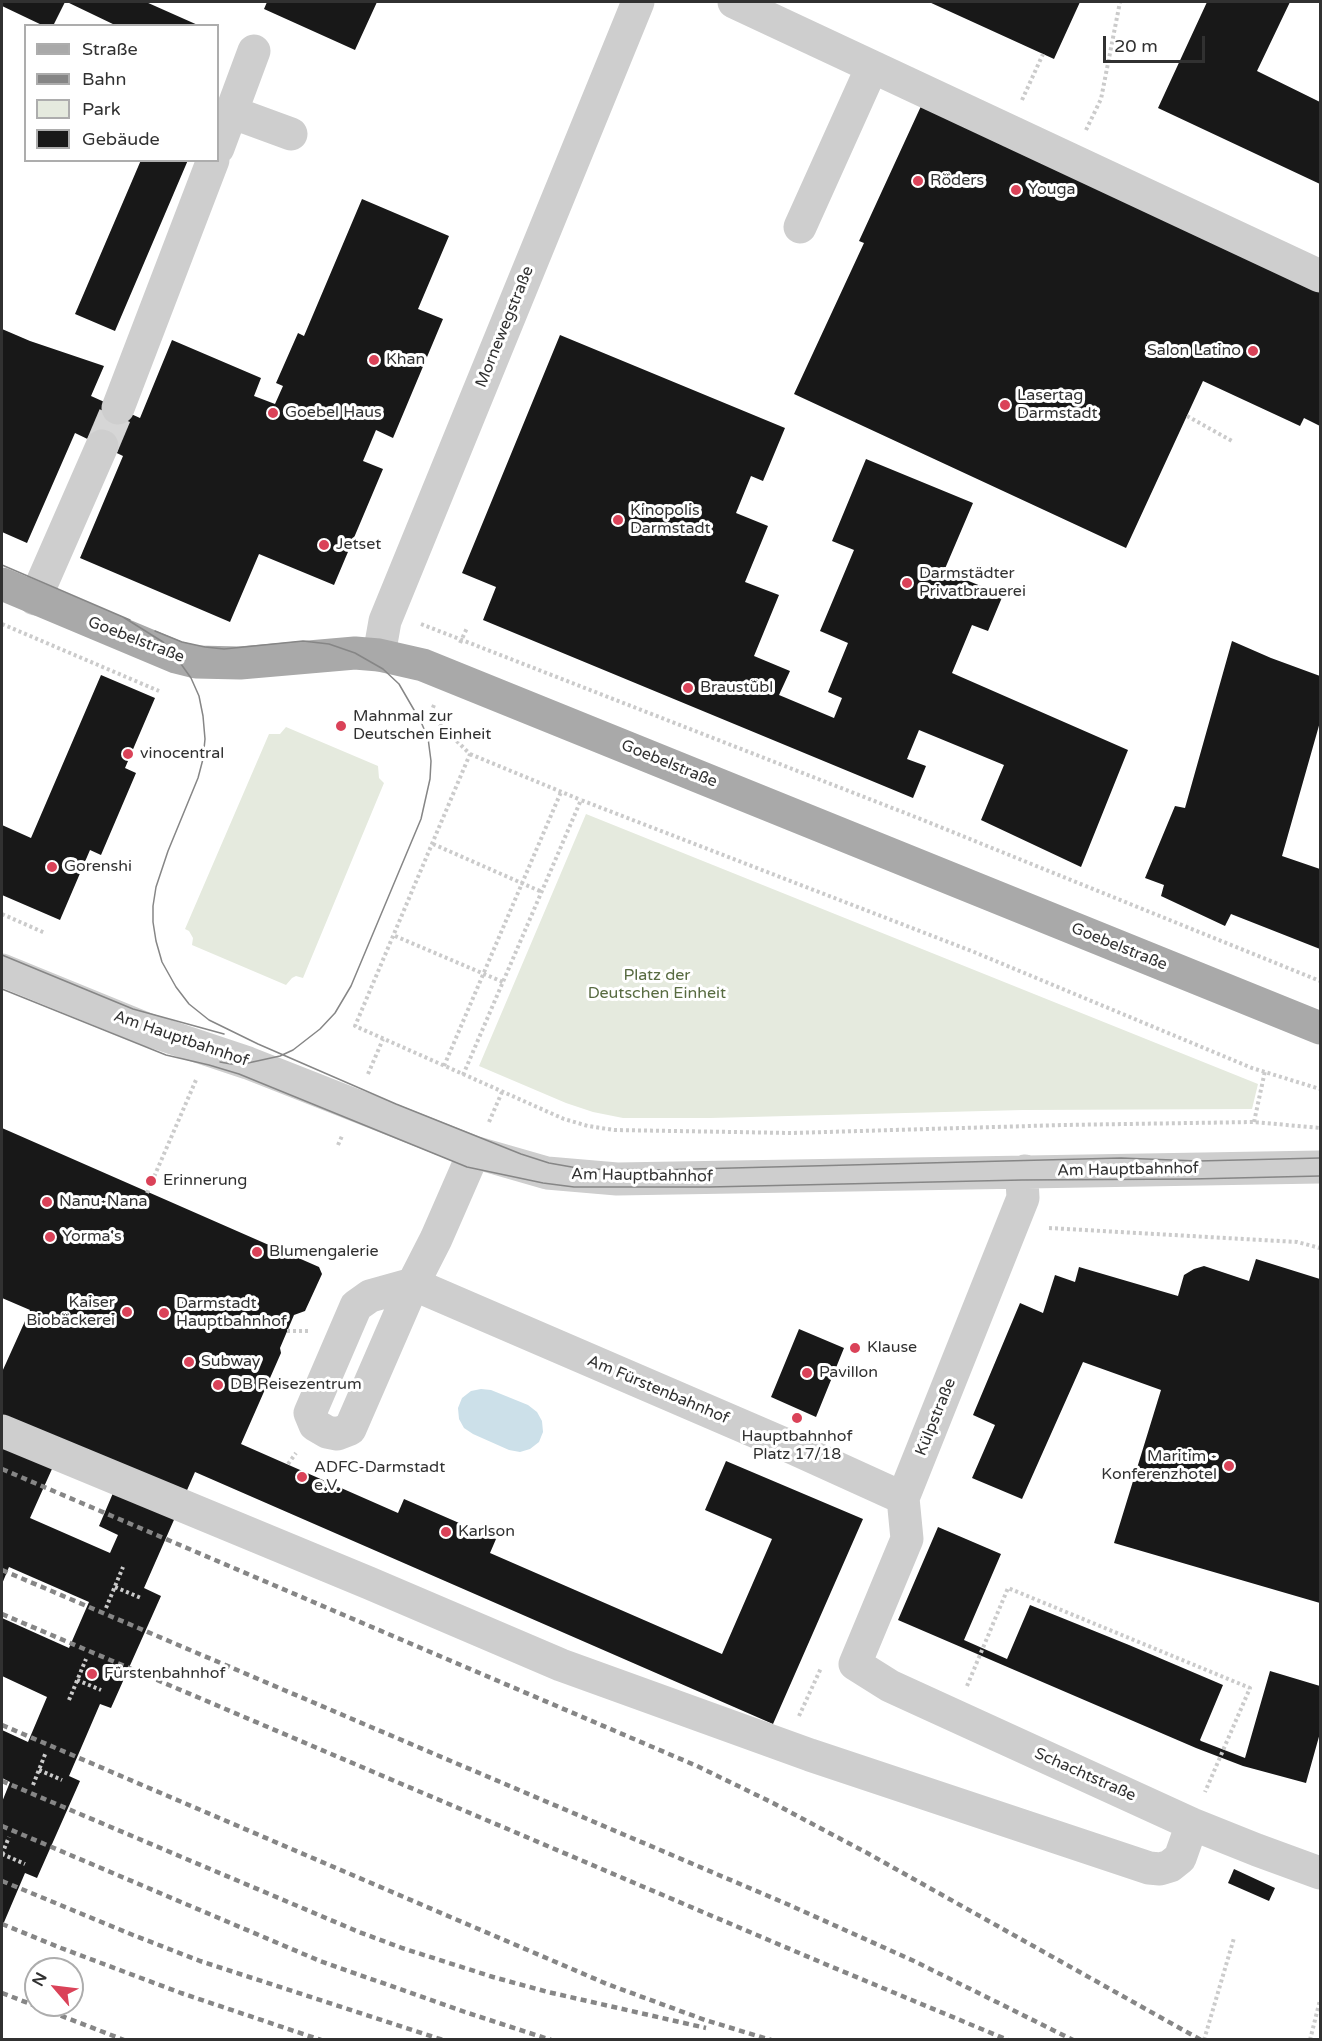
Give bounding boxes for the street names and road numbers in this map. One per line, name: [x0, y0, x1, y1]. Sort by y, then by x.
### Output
street label: Mornewegstraße: [472, 264, 538, 390]
street label: Goebelstraße: [85, 613, 187, 667]
street label: Goebelstraße: [618, 736, 720, 792]
street label: Goebelstraße: [1068, 919, 1170, 975]
street label: Am Hauptbahnhof: [111, 1007, 251, 1071]
street label: Am Hauptbahnhof: [1057, 1159, 1199, 1181]
street label: Am Hauptbahnhof: [571, 1165, 713, 1187]
street label: Am Fürstenbahnhof: [584, 1351, 732, 1429]
street label: Külpstraße: [912, 1375, 960, 1459]
street label: Schachtstraße: [1031, 1744, 1139, 1806]

